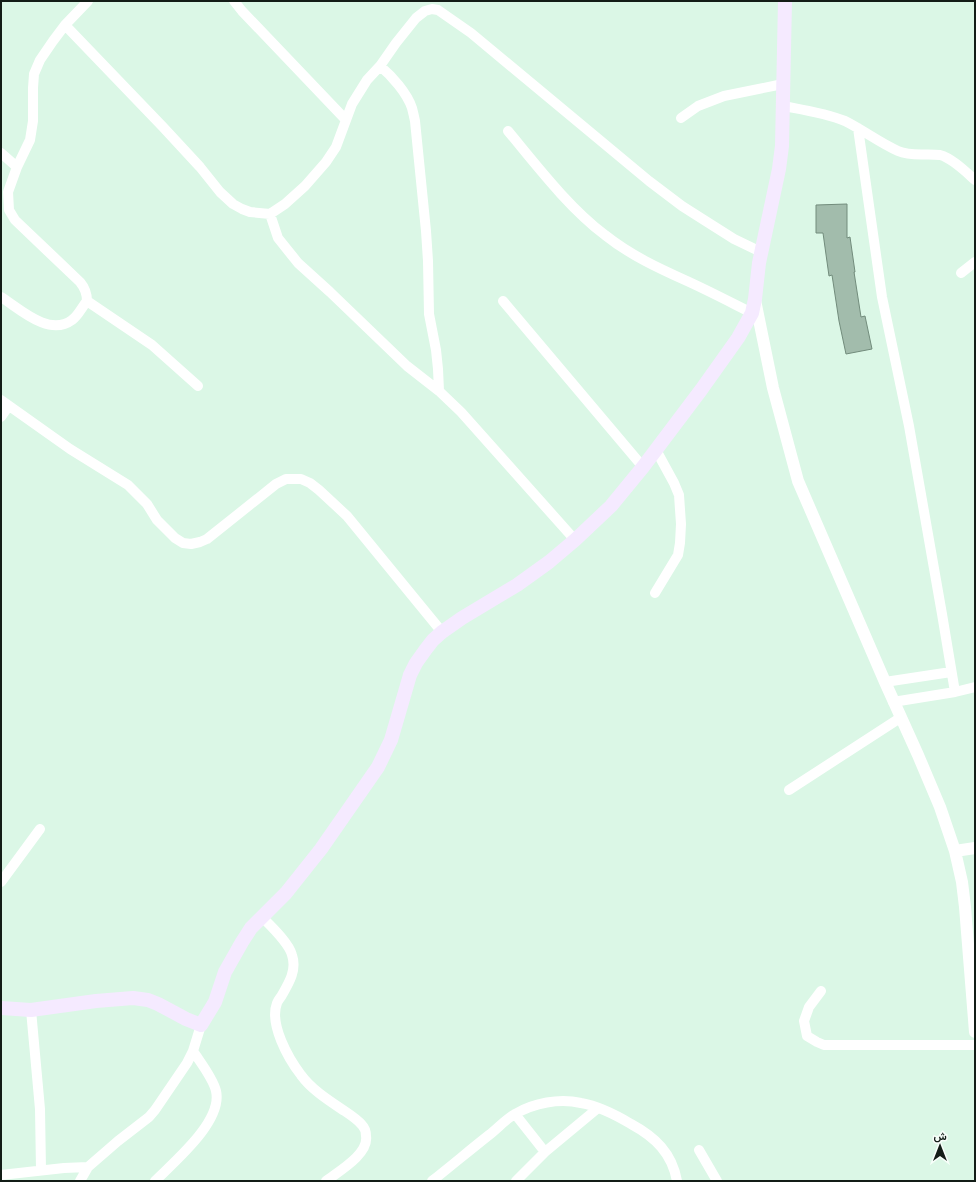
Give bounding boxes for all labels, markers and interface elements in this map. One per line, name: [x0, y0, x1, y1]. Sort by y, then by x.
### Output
north arrow: [920, 1126, 960, 1166]
text: ش: [933, 1130, 947, 1143]

